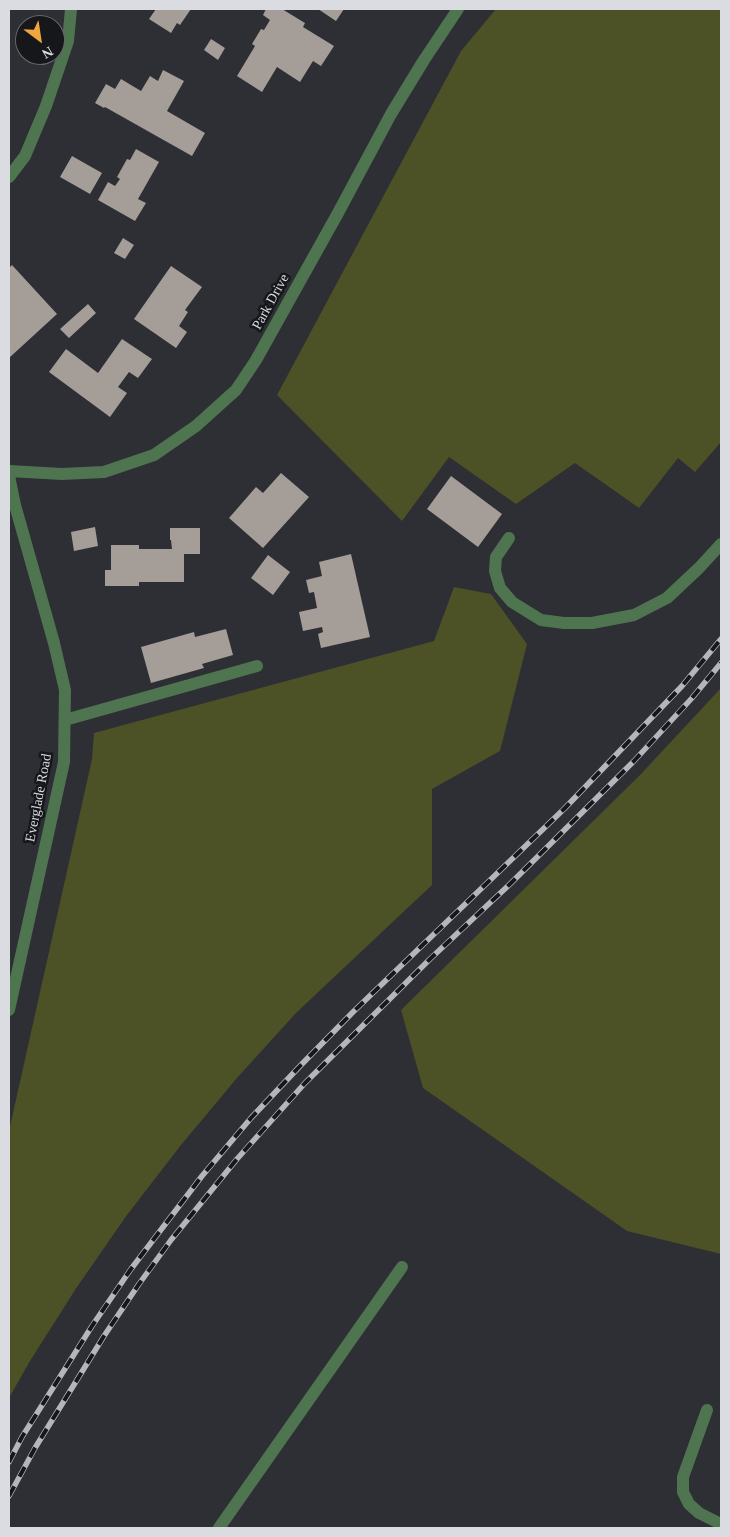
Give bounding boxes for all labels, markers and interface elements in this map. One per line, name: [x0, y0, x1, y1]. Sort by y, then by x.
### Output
north arrow: [15, 15, 65, 65]
text: N: [39, 43, 56, 61]
street label: Park Drive: [249, 271, 293, 333]
street label: Everglade Road: [22, 752, 56, 844]

